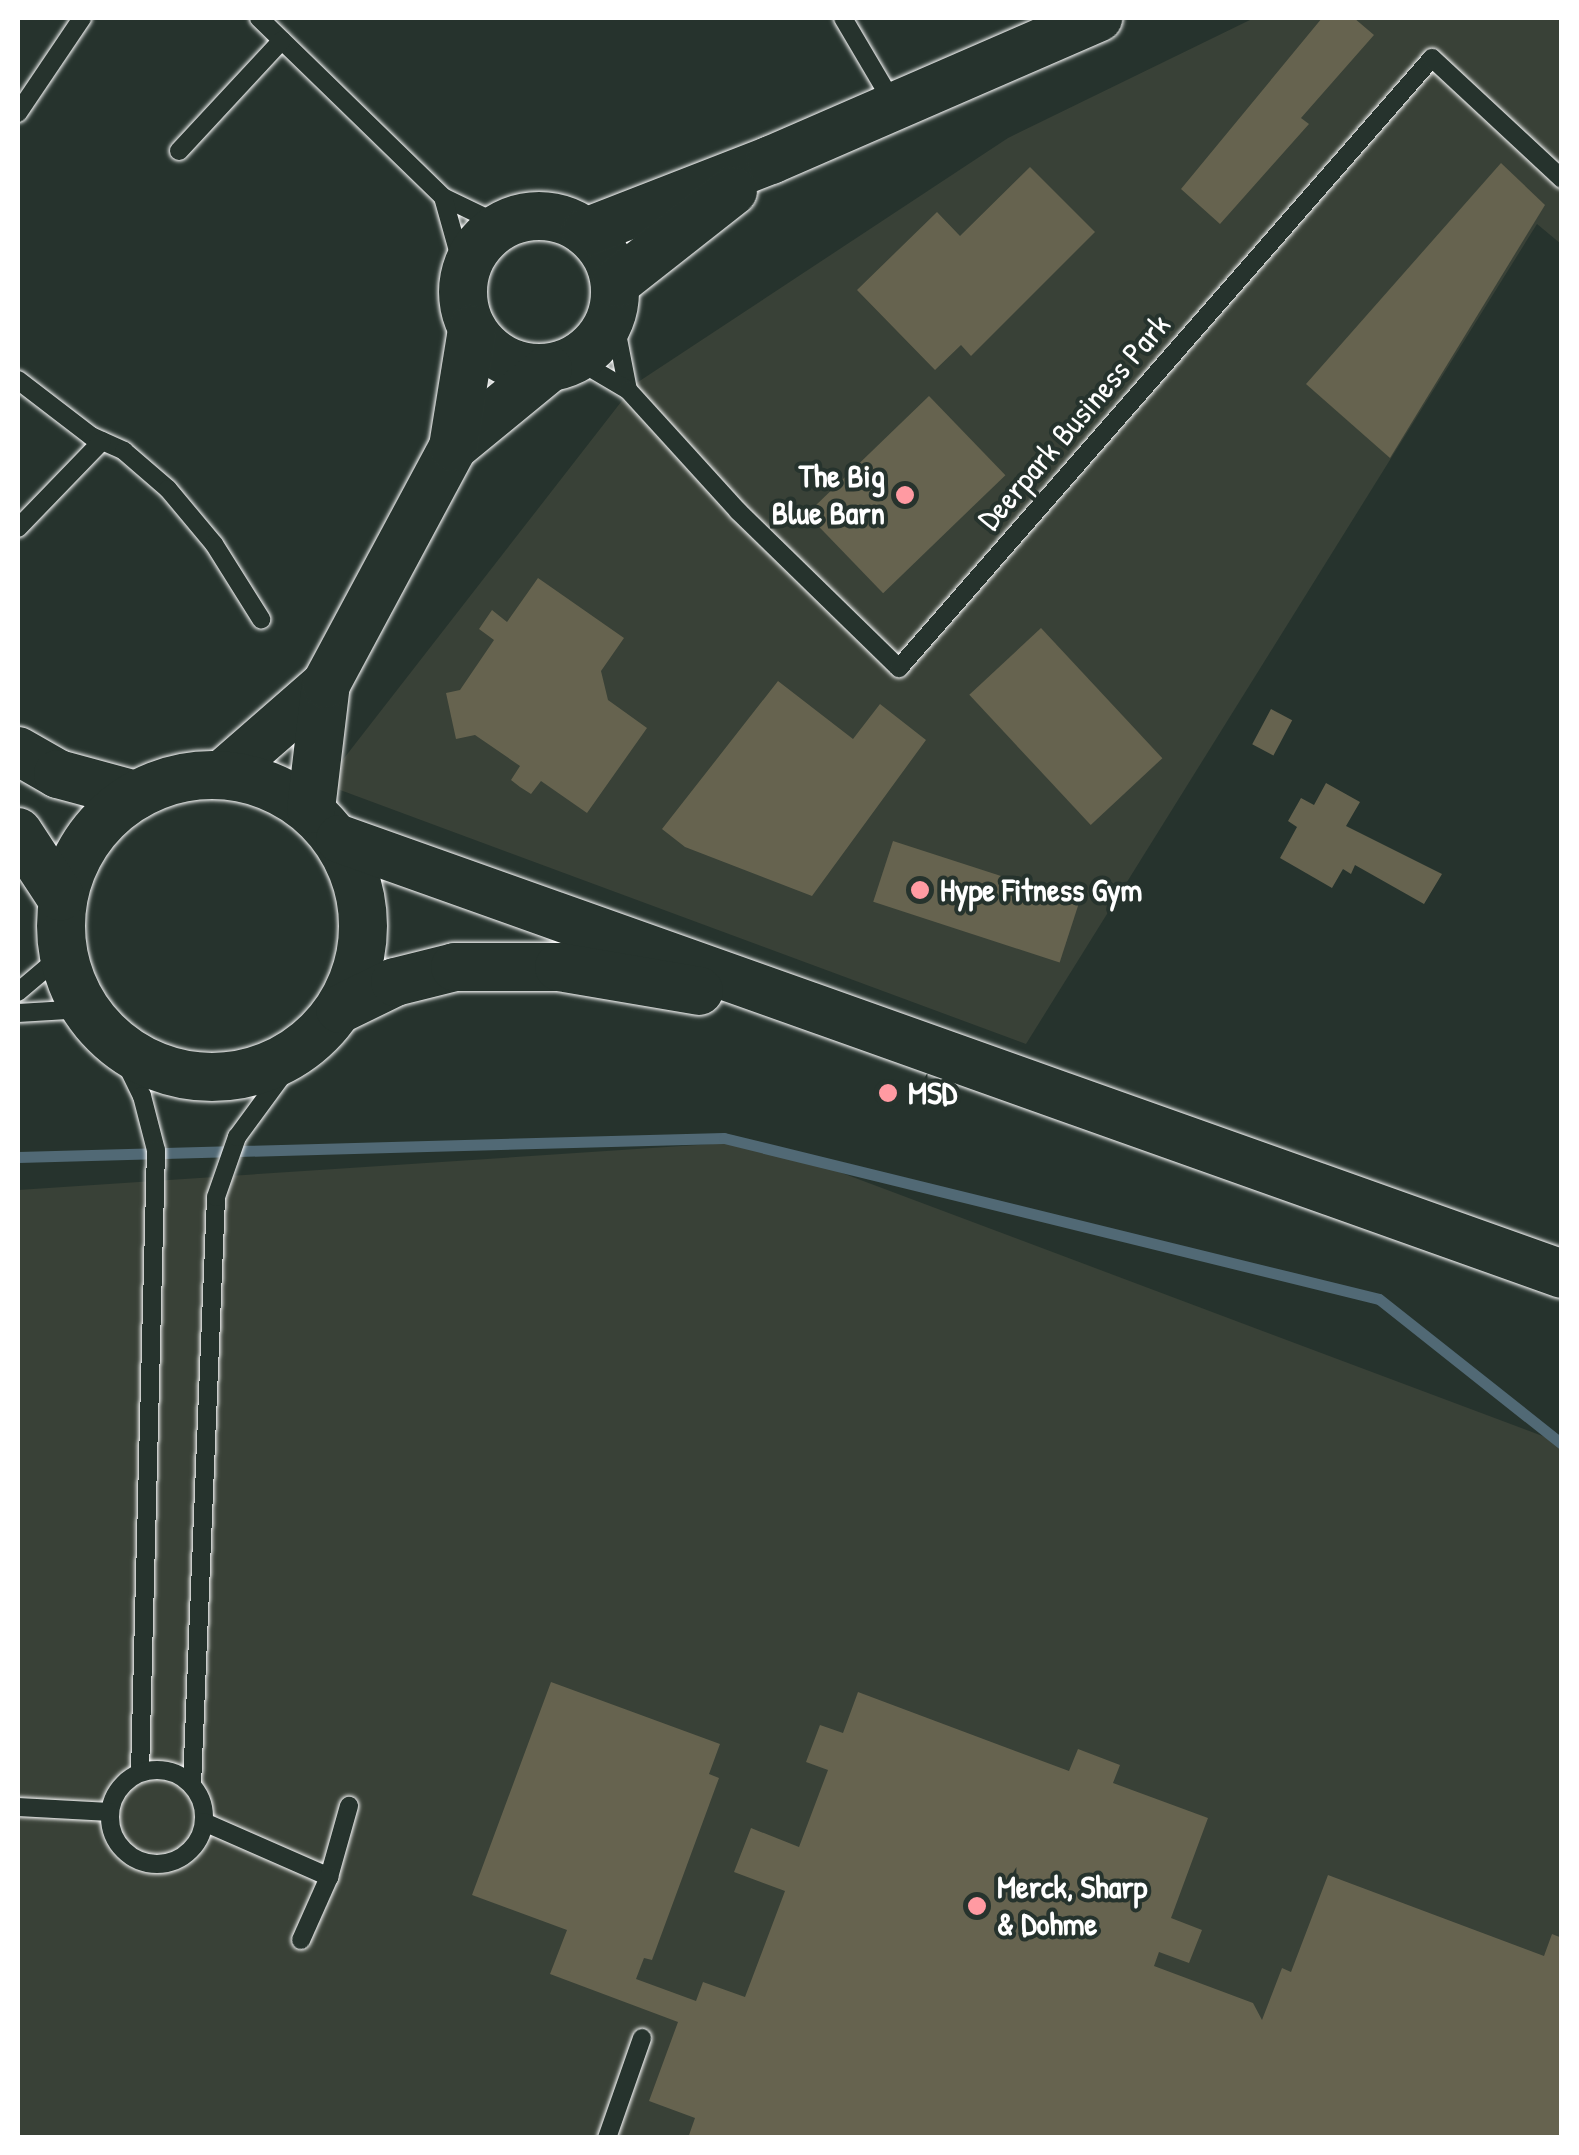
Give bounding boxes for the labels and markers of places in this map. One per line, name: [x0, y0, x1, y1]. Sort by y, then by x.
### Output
place label: The Big Blue Barn: [772, 458, 885, 533]
marker: The Big Blue Barn: [894, 484, 916, 506]
place label: Hype Fitness Gym: [940, 871, 1142, 909]
marker: Hype Fitness Gym: [909, 879, 931, 901]
place label: MSD: [908, 1074, 957, 1112]
marker: MSD: [877, 1082, 899, 1104]
place label: Merck, Sharp & Dohme: [997, 1869, 1147, 1944]
marker: Merck, Sharp & Dohme: [966, 1895, 988, 1917]

